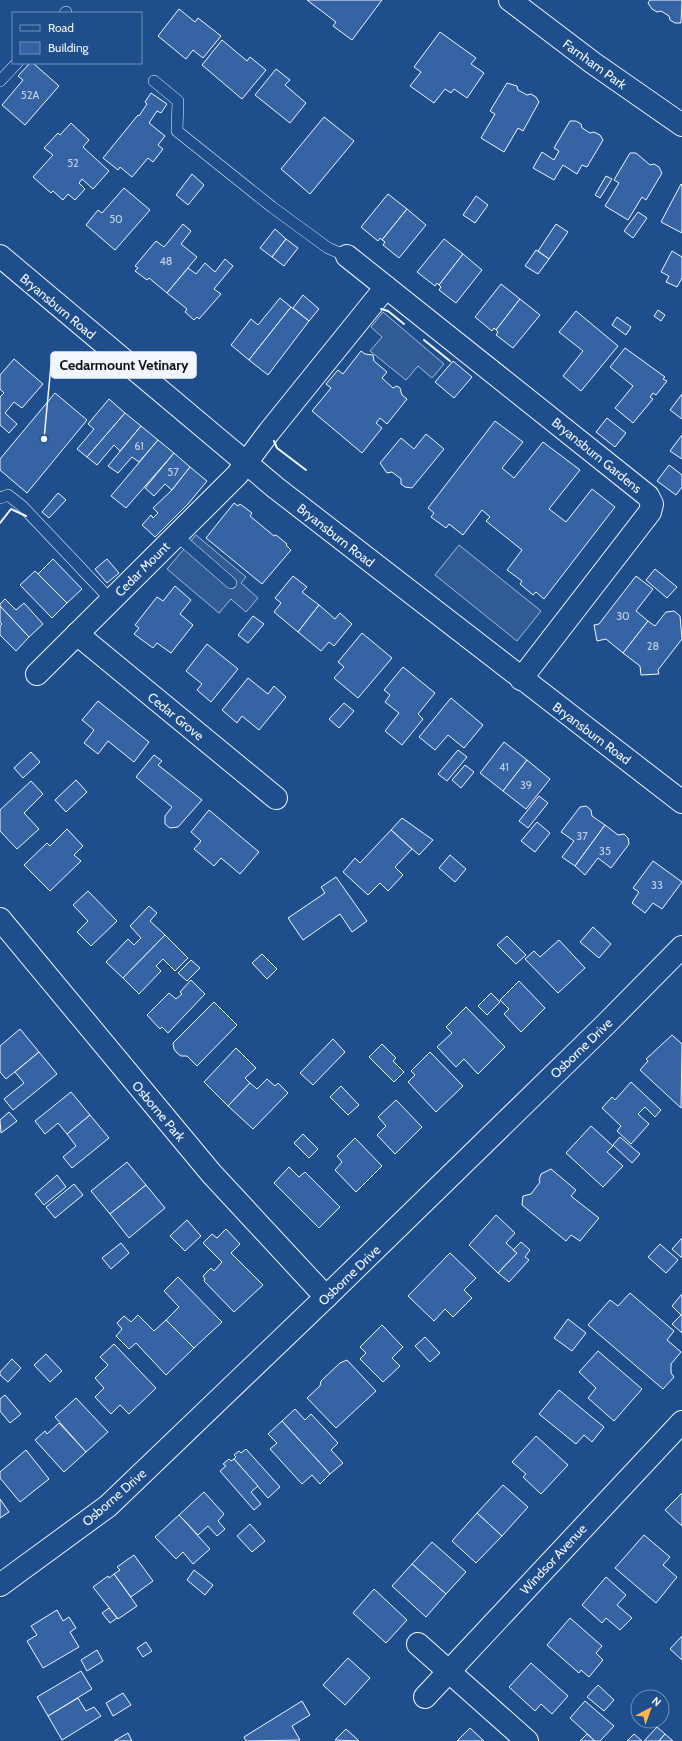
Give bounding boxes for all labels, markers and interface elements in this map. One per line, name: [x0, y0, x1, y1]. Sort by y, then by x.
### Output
legend: [12, 12, 142, 64]
text: Road: [48, 20, 74, 35]
street label: Farnham Park: [560, 36, 630, 93]
text: Building: [48, 40, 90, 55]
house number: 52A: [21, 88, 39, 102]
house number: 52: [67, 156, 79, 170]
house number: 50: [109, 212, 123, 226]
house number: 48: [159, 254, 173, 268]
street label: Bryansburn Road: [17, 270, 99, 342]
callout: Cedarmount Vetinary: [51, 352, 196, 378]
text: Cedarmount Vetinary: [60, 356, 189, 374]
street label: Bryansburn Gardens: [549, 414, 646, 497]
house number: 61: [134, 439, 144, 453]
house number: 57: [167, 465, 179, 479]
street label: Bryansburn Road: [294, 500, 378, 570]
street label: Cedar Mount: [111, 538, 173, 600]
house number: 30: [616, 609, 630, 623]
house number: 28: [647, 639, 659, 653]
street label: Cedar Grove: [145, 689, 208, 744]
street label: Bryansburn Road: [550, 698, 634, 768]
house number: 41: [499, 760, 509, 774]
house number: 39: [520, 778, 532, 792]
house number: 37: [576, 829, 588, 843]
house number: 35: [599, 844, 611, 858]
house number: 33: [651, 878, 663, 892]
street label: Osborne Drive: [547, 1014, 616, 1081]
street label: Osborne Park: [129, 1077, 189, 1145]
street label: Osborne Drive: [315, 1241, 384, 1308]
street label: Osborne Drive: [79, 1465, 150, 1529]
street label: Windsor Avenue: [516, 1520, 590, 1597]
north arrow: [630, 1689, 670, 1729]
text: N: [649, 1694, 664, 1709]

